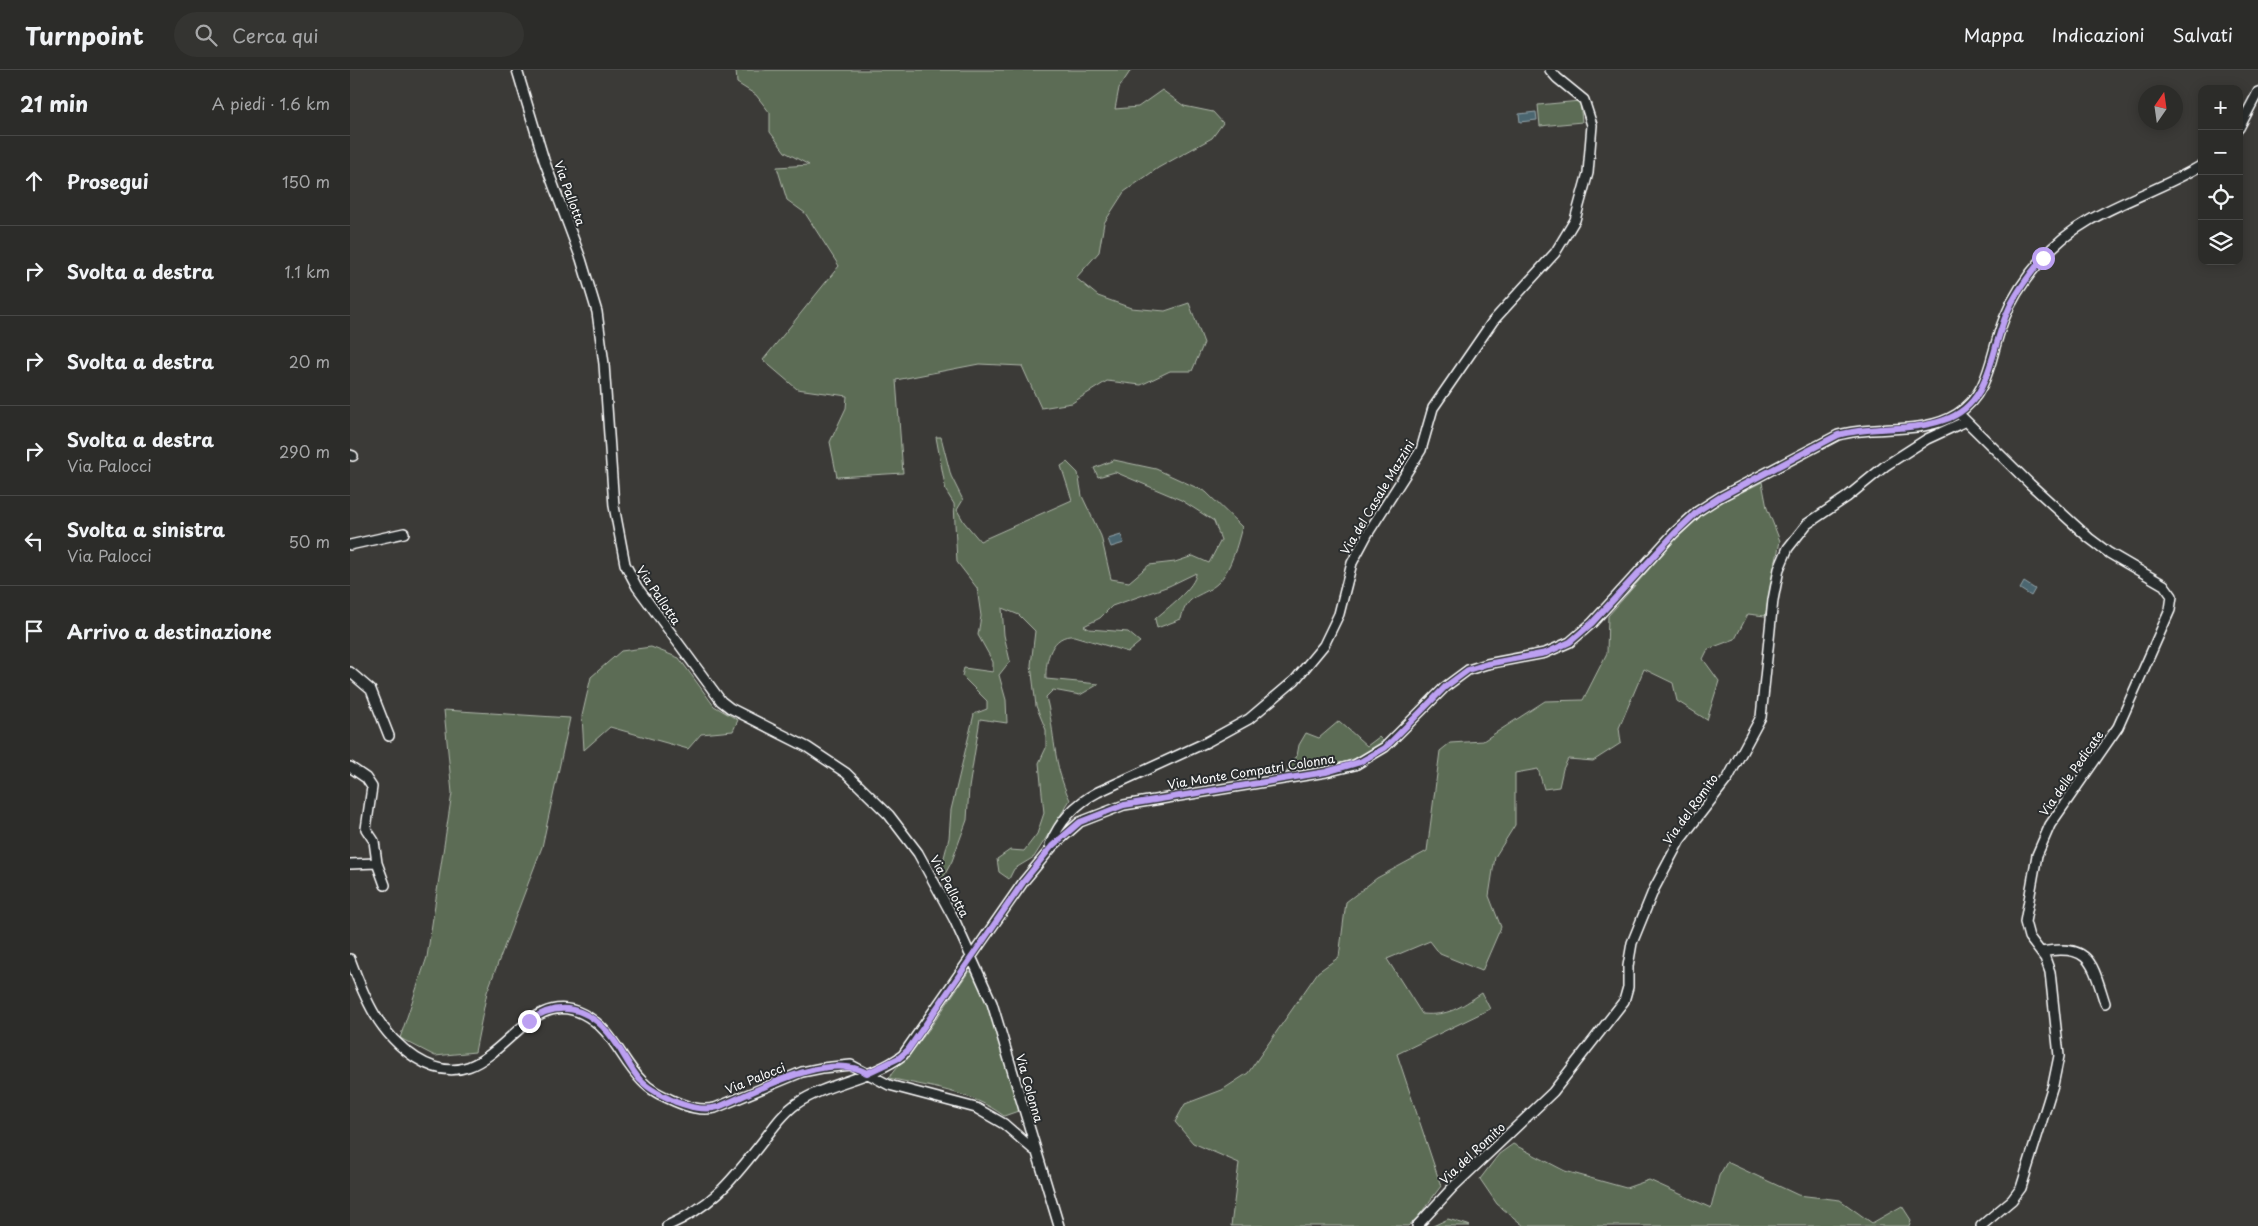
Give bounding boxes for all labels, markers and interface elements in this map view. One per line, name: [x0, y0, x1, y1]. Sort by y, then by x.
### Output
search box: [174, 12, 524, 57]
text: Turnpoint: [25, 17, 144, 53]
icon: search: [192, 21, 220, 49]
text: Cerca qui: [232, 21, 319, 49]
text: Mappa: [1964, 21, 2024, 48]
text: Indicazioni: [2052, 21, 2145, 48]
text: Salvati: [2173, 21, 2233, 48]
north arrow: [2138, 85, 2183, 130]
map controls: [2198, 85, 2243, 265]
button: +: [2198, 85, 2243, 130]
text: 21 min: [20, 87, 88, 119]
text: A piedi · 1.6 km: [212, 91, 330, 115]
button: −: [2198, 130, 2243, 175]
street label: Via Pallotta: [550, 158, 590, 229]
icon: ahead: [20, 167, 48, 195]
text: Prosegui: [67, 167, 149, 195]
text: 150 m: [282, 169, 330, 193]
button: locate: [2198, 175, 2243, 220]
button: layers: [2198, 220, 2243, 265]
route start: [2032, 247, 2055, 270]
icon: right: [20, 257, 48, 285]
text: Svolta a destra: [67, 257, 214, 285]
text: 1.1 km: [284, 259, 330, 283]
icon: right: [20, 347, 48, 375]
text: Svolta a destra: [67, 347, 214, 375]
text: 20 m: [289, 349, 330, 373]
text: Svolta a destra: [67, 425, 214, 453]
street label: Via del Casale Mazzini: [1336, 436, 1418, 558]
icon: right: [20, 437, 48, 465]
text: 290 m: [279, 439, 330, 463]
text: Via Palocci: [67, 453, 152, 477]
text: Svolta a sinistra: [67, 515, 225, 543]
icon: left: [20, 527, 48, 555]
text: 50 m: [289, 529, 330, 553]
text: Via Palocci: [67, 543, 152, 567]
street label: Via Pallotta: [632, 562, 686, 629]
icon: arrive: [20, 617, 48, 645]
text: Arrivo a destinazione: [67, 617, 272, 645]
street label: Via delle Pedicate: [2035, 726, 2107, 820]
street label: Via Monte Compatri Colonna: [1166, 749, 1336, 793]
street label: Via del Romito: [1658, 770, 1722, 848]
street label: Via Pallotta: [926, 852, 974, 921]
route end: [518, 1010, 541, 1033]
street label: Via Colonna: [1012, 1052, 1048, 1125]
street label: Via Palocci: [722, 1058, 788, 1098]
street label: Via del Romito: [1435, 1118, 1509, 1188]

